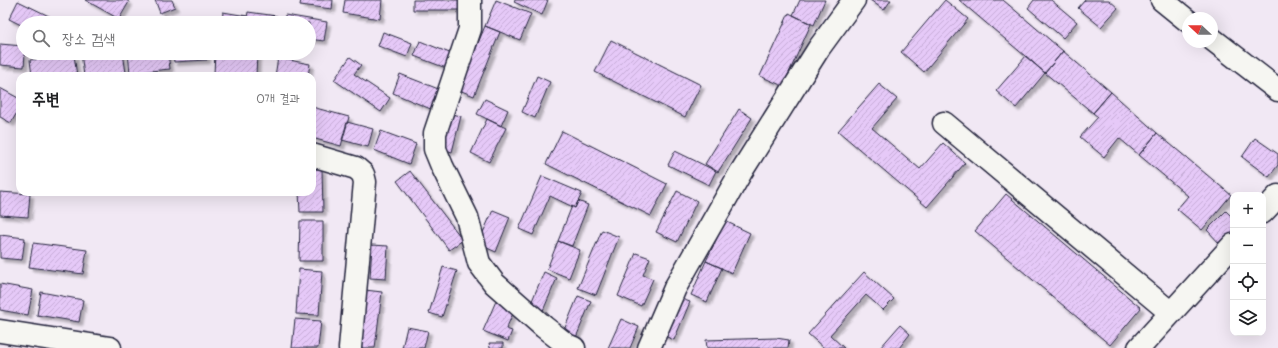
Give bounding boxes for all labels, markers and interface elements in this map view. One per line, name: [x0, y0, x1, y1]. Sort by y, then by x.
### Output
north arrow: [1182, 12, 1218, 48]
search box: [16, 16, 316, 60]
icon: search: [30, 27, 52, 49]
text: 장소 검색: [62, 28, 115, 48]
text: 주변: [32, 87, 59, 109]
text: 0개 결과: [256, 89, 300, 106]
map controls: [1230, 192, 1266, 336]
button: +: [1230, 192, 1266, 228]
button: −: [1230, 228, 1266, 264]
button: locate: [1230, 264, 1266, 300]
button: layers: [1230, 300, 1266, 336]

